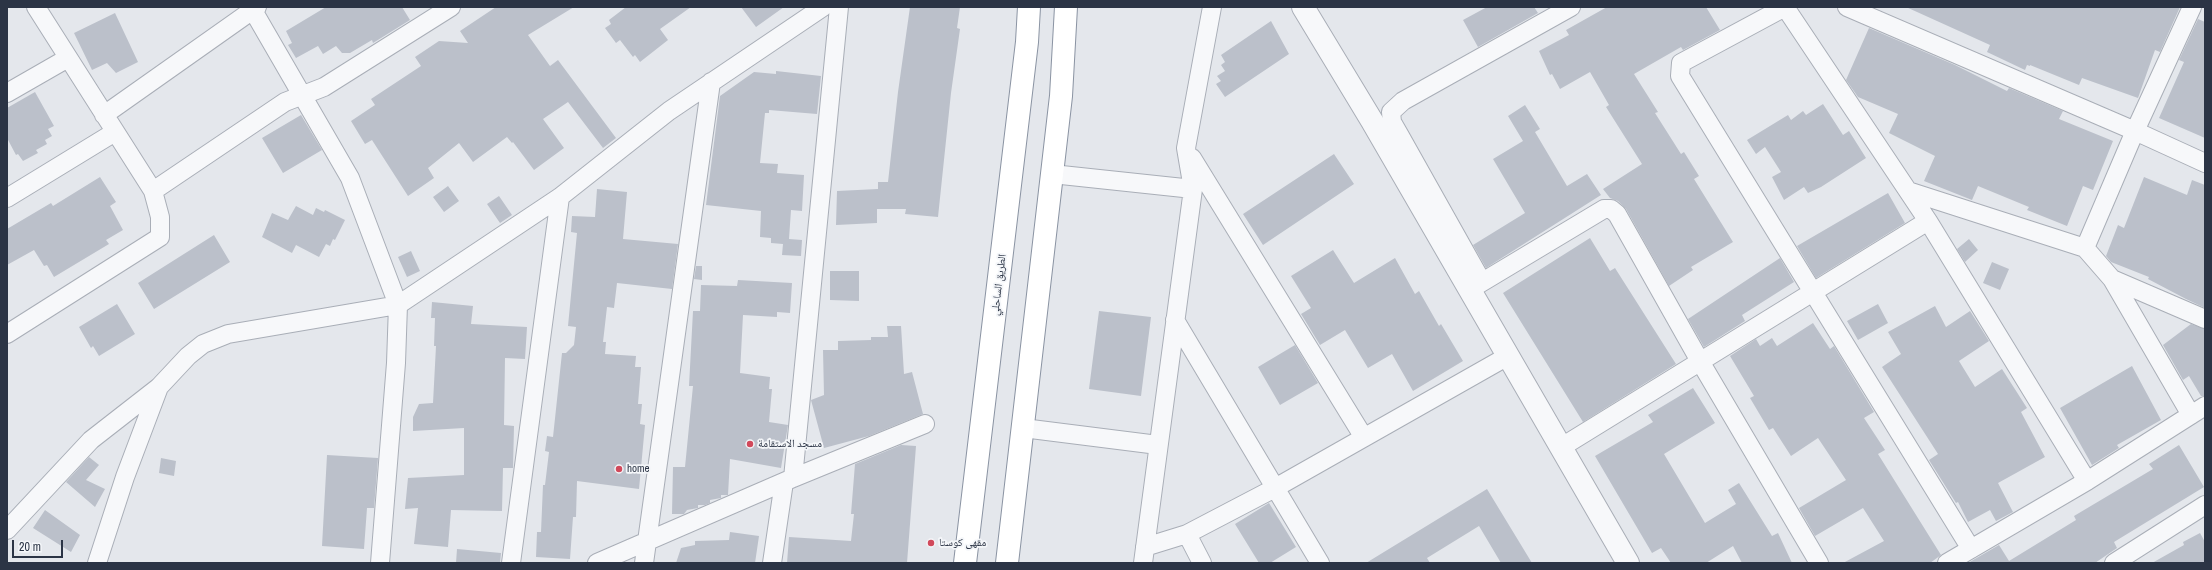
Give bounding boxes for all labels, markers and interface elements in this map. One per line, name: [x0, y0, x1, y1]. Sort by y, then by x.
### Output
street label: الطريق الساحلي: [989, 253, 1009, 317]
place label: مسجد الاستقامة: [758, 437, 822, 451]
marker: مسجد الاستقامة: [745, 439, 755, 449]
place label: home: [627, 462, 650, 476]
marker: home: [614, 464, 624, 474]
scale bar: [14, 532, 65, 558]
place label: مقهى كوستا: [939, 536, 986, 550]
marker: مقهى كوستا: [926, 538, 936, 548]
text: 20 m: [19, 539, 41, 555]

